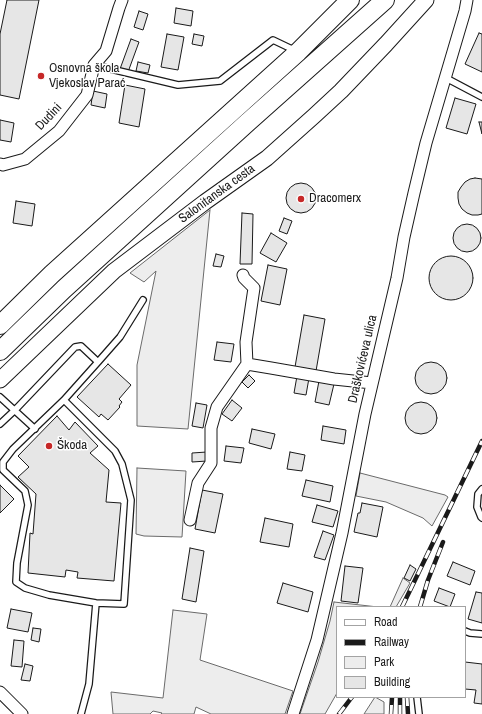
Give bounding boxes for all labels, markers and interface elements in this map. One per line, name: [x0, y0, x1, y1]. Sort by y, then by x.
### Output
place label: Osnovna škola Vjekoslav Parać: [49, 61, 125, 92]
marker: Osnovna škola Vjekoslav Parać: [36, 71, 46, 81]
street label: Dudini: [33, 100, 65, 134]
street label: Salonitanska cesta: [176, 161, 258, 227]
place label: Dracomerx: [309, 191, 361, 207]
marker: Dracomerx: [296, 194, 306, 204]
street label: Draškovićeva ulica: [345, 313, 381, 405]
place label: Škoda: [57, 438, 87, 454]
marker: Škoda: [44, 441, 54, 451]
legend: [336, 606, 466, 698]
text: Road: [374, 614, 398, 630]
text: Railway: [374, 634, 409, 650]
text: Park: [374, 654, 394, 670]
text: Building: [374, 674, 410, 690]

